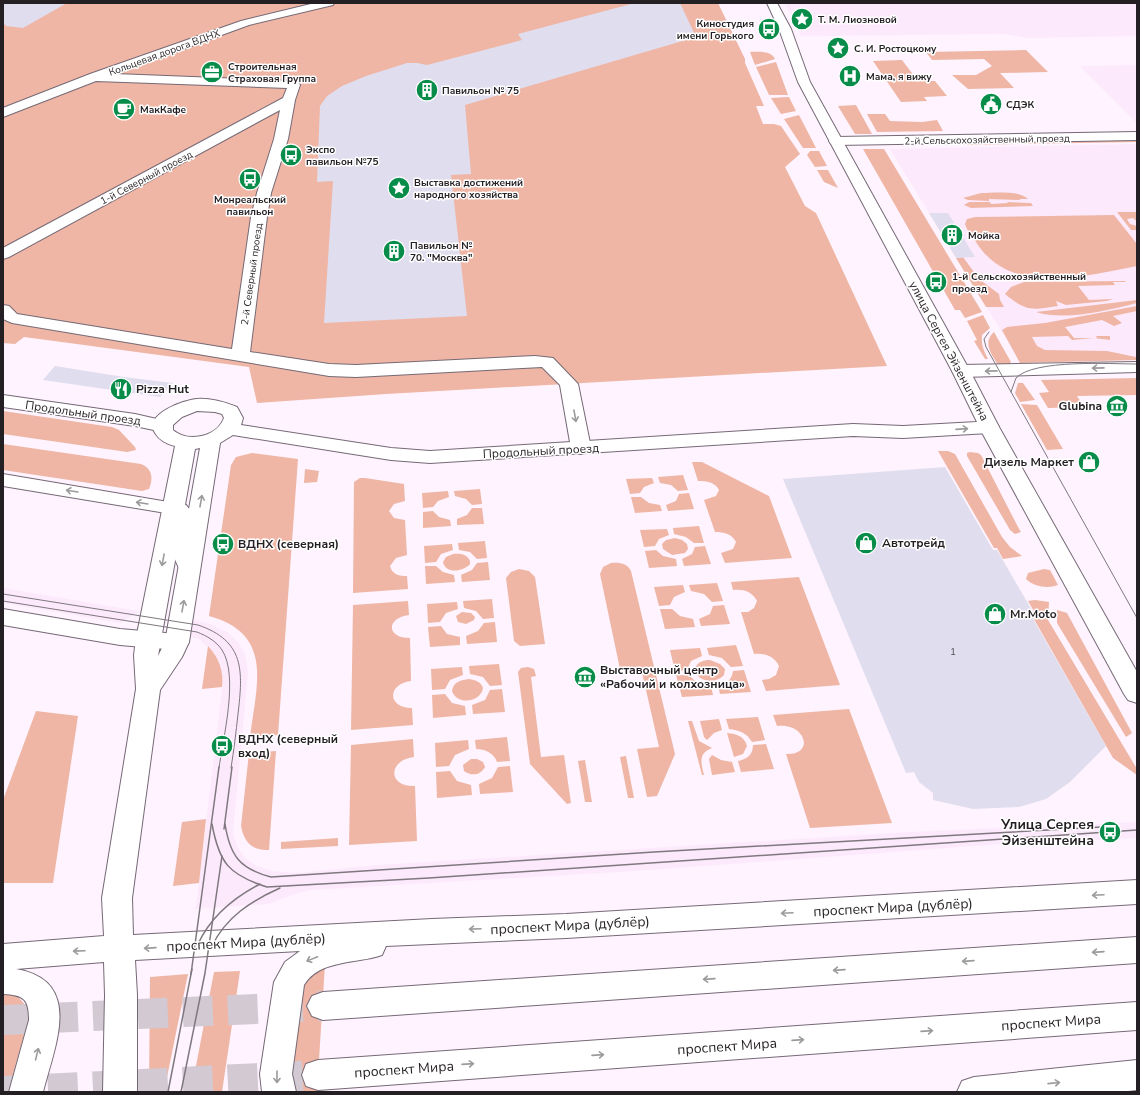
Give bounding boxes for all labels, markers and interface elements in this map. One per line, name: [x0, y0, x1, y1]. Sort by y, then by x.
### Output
place icon: Т. М. Лиозновой: [789, 6, 815, 32]
place label: Т. М. Лиозновой: [818, 13, 897, 27]
bus stop icon: Киностудия имени Горького: [756, 16, 782, 42]
place label: Киностудия имени Горького: [677, 17, 754, 43]
street label: Кольцевая дорога ВДНХ: [107, 26, 222, 80]
place icon: С. И. Ростоцкому: [825, 35, 851, 61]
place label: С. И. Ростоцкому: [854, 42, 937, 56]
office icon: Строительная Страховая Группа: [199, 59, 225, 85]
place label: Строительная Страховая Группа: [228, 60, 316, 86]
hospital icon: Мама, я вижу: [837, 63, 863, 89]
place label: Мама, я вижу: [866, 70, 932, 84]
building icon: Павильон № 75: [414, 77, 440, 103]
place label: Павильон № 75: [442, 84, 519, 98]
public building icon: СДЭК: [978, 91, 1004, 117]
cafe icon: МакКафе: [111, 96, 137, 122]
place label: СДЭК: [1006, 98, 1035, 112]
place label: МакКафе: [140, 103, 187, 117]
street label: 2-й Сельскохозяйственный проезд: [904, 132, 1070, 148]
bus stop icon: Экспо павильон №75: [278, 142, 304, 168]
place label: Экспо павильон №75: [306, 143, 379, 169]
street label: 1-й Северный проезд: [98, 148, 195, 208]
bus stop icon: Монреальский павильон: [237, 166, 263, 192]
place icon: Выставка достижений народного хозяйства: [386, 175, 412, 201]
place label: Выставка достижений народного хозяйства: [414, 176, 523, 202]
place label: Монреальский павильон: [214, 193, 286, 219]
street label: 2-й Северный проезд: [238, 222, 266, 326]
building icon: Мойка: [939, 222, 965, 248]
place label: Мойка: [968, 229, 1000, 243]
building icon: Павильон № 70. "Москва": [381, 238, 407, 264]
place label: Павильон № 70. "Москва": [410, 239, 472, 265]
bus stop icon: 1-й Сельскохозяйственный проезд: [923, 269, 949, 295]
place label: 1-й Сельскохозяйственный проезд: [952, 270, 1086, 296]
street label: улица Сергея Эйзенштейна: [905, 278, 993, 424]
one-way arrow: [1092, 364, 1105, 372]
one-way arrow: [985, 367, 998, 375]
restaurant icon: Pizza Hut: [108, 376, 134, 402]
place label: Pizza Hut: [136, 381, 189, 397]
museum icon: Glubina: [1104, 393, 1130, 419]
street label: Продольный проезд: [24, 397, 142, 429]
place label: Glubina: [1059, 398, 1102, 414]
one-way arrow: [571, 409, 579, 422]
one-way arrow: [955, 425, 968, 433]
street label: Продольный проезд: [482, 440, 600, 462]
shop icon: Дизель Маркет: [1076, 449, 1102, 475]
place label: Дизель Маркет: [984, 454, 1074, 470]
one-way arrow: [66, 487, 79, 495]
one-way arrow: [197, 495, 205, 508]
one-way arrow: [136, 499, 149, 507]
shop icon: Автотрейд: [853, 530, 879, 556]
bus stop icon: ВДНХ (северная): [210, 531, 236, 557]
place label: Автотрейд: [882, 535, 946, 551]
place label: ВДНХ (северная): [238, 536, 339, 552]
one-way arrow: [159, 553, 167, 566]
one-way arrow: [179, 600, 187, 613]
shop icon: Mr.Moto: [982, 601, 1008, 627]
place label: Mr.Moto: [1010, 606, 1057, 622]
house number: 1: [950, 645, 956, 659]
place label: Выставочный центр «Рабочий и колхозница»: [600, 662, 745, 692]
museum icon: Выставочный центр «Рабочий и колхозница»: [572, 664, 598, 690]
place label: ВДНХ (северный вход): [238, 731, 338, 761]
bus stop icon: ВДНХ (северный вход): [209, 733, 235, 759]
place label: Улица Сергея Эйзенштейна: [1000, 815, 1094, 850]
bus stop icon: Улица Сергея Эйзенштейна: [1097, 819, 1123, 845]
one-way arrow: [1092, 891, 1105, 898]
street label: проспект Мира (дублёр): [813, 894, 973, 921]
one-way arrow: [781, 910, 794, 917]
street label: проспект Мира (дублёр): [490, 912, 650, 939]
one-way arrow: [469, 926, 482, 933]
street label: проспект Мира (дублёр): [166, 929, 326, 956]
one-way arrow: [144, 944, 157, 951]
one-way arrow: [73, 947, 86, 955]
one-way arrow: [1092, 949, 1105, 956]
one-way arrow: [307, 955, 319, 963]
one-way arrow: [962, 958, 975, 965]
one-way arrow: [833, 967, 846, 974]
one-way arrow: [703, 976, 716, 983]
street label: проспект Мира: [1001, 1010, 1102, 1035]
one-way arrow: [920, 1028, 933, 1035]
street label: проспект Мира: [677, 1034, 778, 1059]
one-way arrow: [791, 1037, 804, 1044]
one-way arrow: [33, 1048, 41, 1061]
one-way arrow: [591, 1051, 604, 1058]
street label: проспект Мира: [354, 1057, 455, 1082]
one-way arrow: [461, 1061, 474, 1068]
one-way arrow: [273, 1070, 281, 1083]
one-way arrow: [1047, 1080, 1060, 1087]

